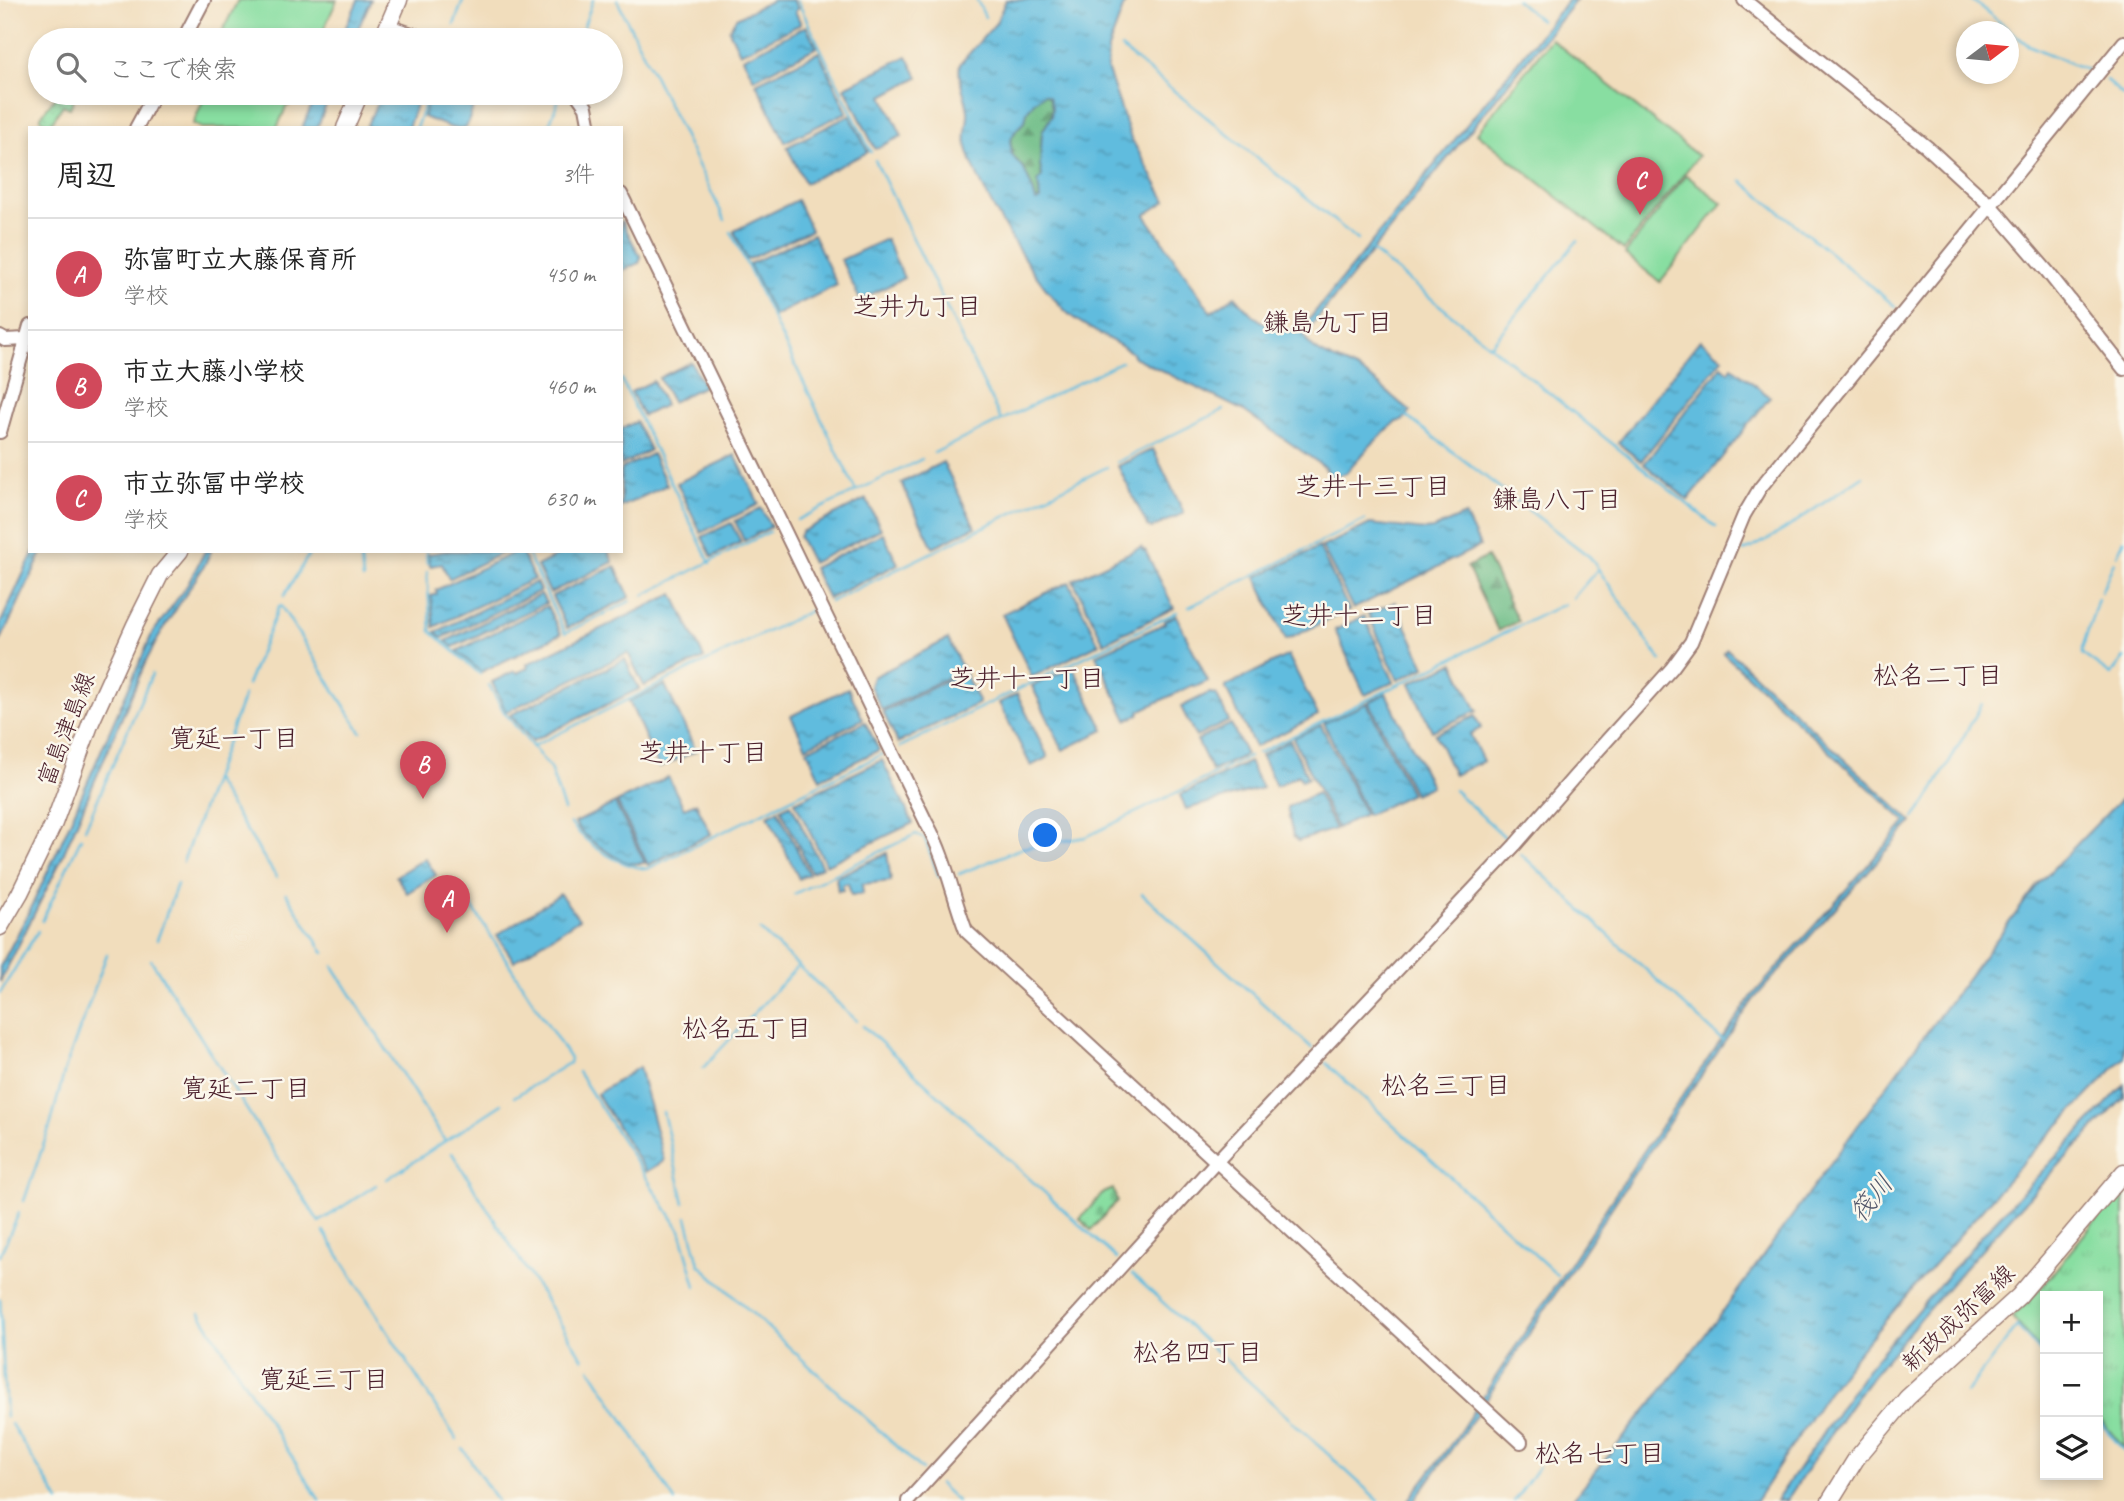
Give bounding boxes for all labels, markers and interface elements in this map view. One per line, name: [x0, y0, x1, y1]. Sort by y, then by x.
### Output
north arrow: [1956, 21, 2019, 84]
search box: [28, 28, 623, 105]
icon: search: [52, 48, 90, 86]
text: ここで検索: [108, 53, 238, 86]
text: 周辺: [56, 156, 116, 194]
pin: C: [1617, 157, 1663, 215]
text: 3件: [562, 160, 595, 189]
text: 弥富町立大藤保育所: [123, 243, 357, 276]
text: A: [73, 260, 85, 289]
text: 450 m: [546, 260, 595, 289]
text: 学校: [123, 281, 169, 310]
district label: 芝井九丁目: [852, 290, 982, 323]
district label: 鎌島九丁目: [1263, 306, 1393, 339]
text: 市立大藤小学校: [123, 355, 305, 388]
text: B: [73, 372, 85, 401]
text: 460 m: [546, 372, 595, 401]
text: 学校: [123, 393, 169, 422]
text: 市立弥冨中学校: [123, 467, 305, 500]
district label: 芝井十三丁目: [1295, 470, 1451, 503]
district label: 鎌島八丁目: [1492, 483, 1622, 516]
text: C: [74, 484, 84, 513]
text: 630 m: [546, 484, 595, 513]
text: 学校: [123, 505, 169, 534]
district label: 芝井十二丁目: [1281, 599, 1437, 632]
district label: 松名二丁目: [1873, 659, 2003, 692]
district label: 芝井十一丁目: [949, 662, 1105, 695]
street label: 富島津島線: [30, 668, 102, 790]
district label: 寛延一丁目: [169, 722, 299, 755]
district label: 芝井十丁目: [638, 736, 768, 769]
pin: B: [400, 741, 446, 799]
your location: [1028, 818, 1062, 852]
pin: A: [424, 875, 470, 933]
district label: 松名五丁目: [682, 1012, 812, 1045]
district label: 松名三丁目: [1381, 1069, 1511, 1102]
district label: 寛延二丁目: [181, 1072, 311, 1105]
water label: 筏川: [1842, 1168, 1901, 1229]
street label: 新政成弥富線: [1895, 1258, 2021, 1378]
map controls: [2040, 1291, 2103, 1480]
button: +: [2040, 1291, 2103, 1354]
district label: 松名四丁目: [1133, 1336, 1263, 1369]
button: −: [2040, 1354, 2103, 1417]
district label: 寛延三丁目: [259, 1363, 389, 1396]
button: layers: [2040, 1417, 2103, 1480]
district label: 松名七丁目: [1535, 1437, 1665, 1470]

